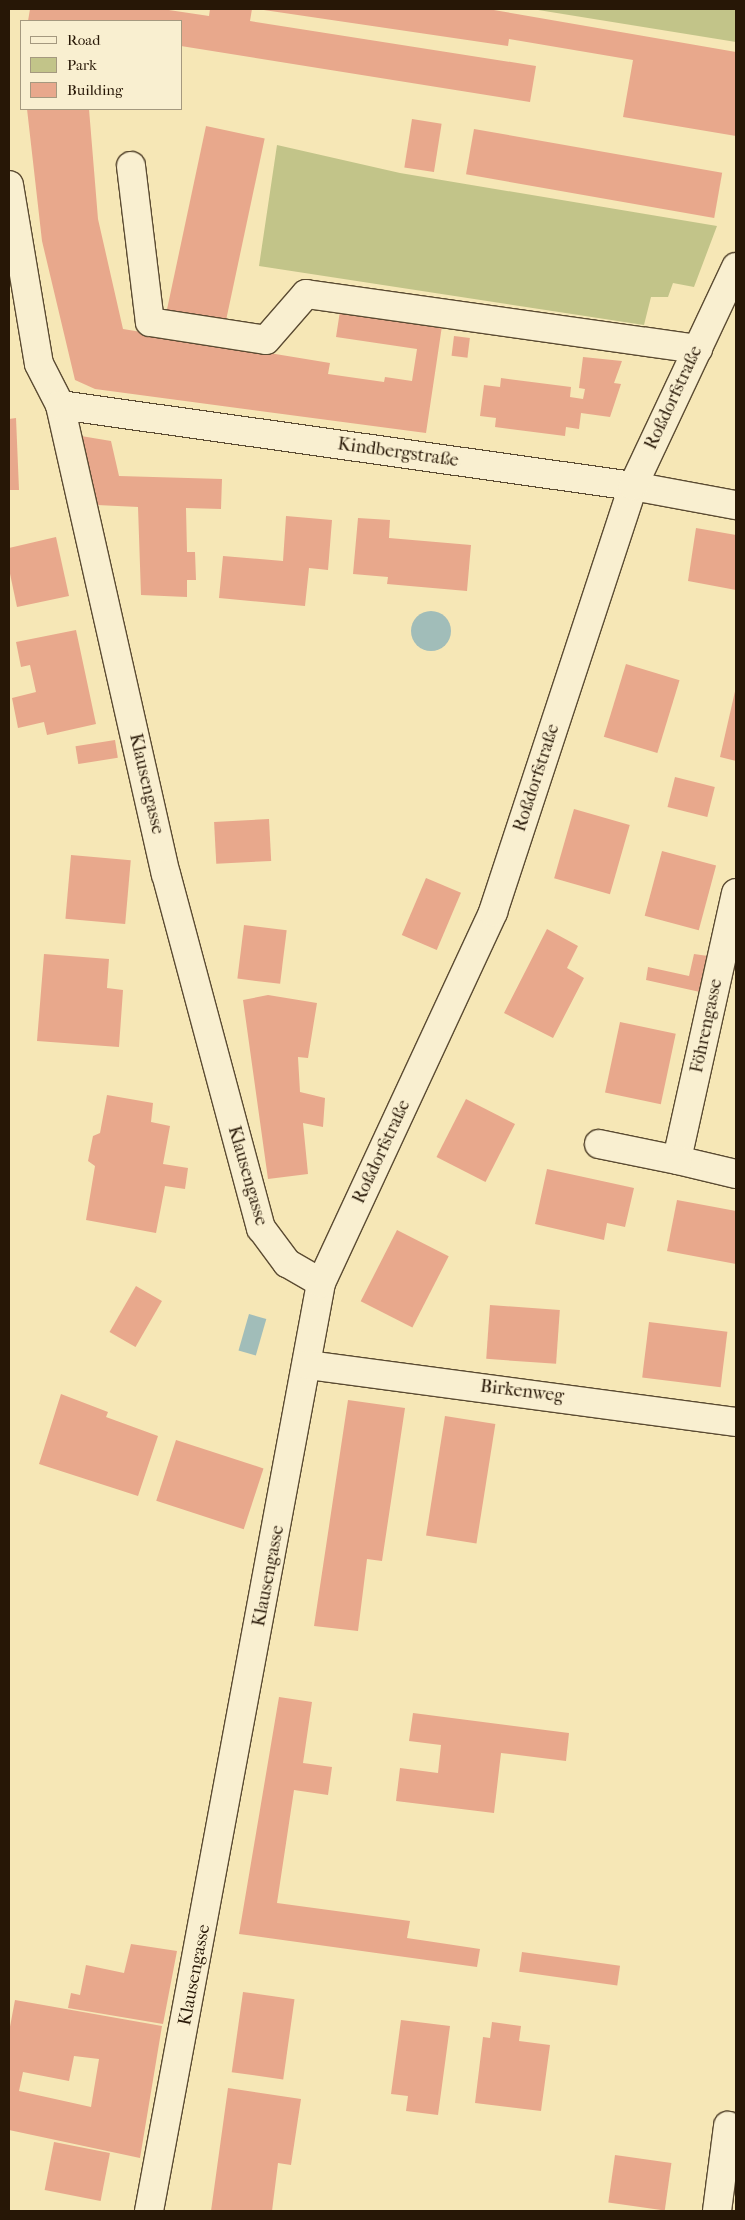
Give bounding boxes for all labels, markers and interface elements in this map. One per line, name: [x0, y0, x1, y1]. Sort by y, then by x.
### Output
legend: [20, 20, 182, 110]
text: Road: [67, 31, 100, 49]
text: Park: [67, 56, 97, 74]
text: Building: [67, 81, 123, 99]
street label: Roßdorfstraße: [641, 343, 707, 453]
street label: Kindbergstraße: [336, 434, 460, 472]
street label: Roßdorfstraße: [509, 721, 565, 835]
street label: Klausengasse: [124, 732, 168, 836]
street label: Föhrengasse: [686, 977, 728, 1075]
street label: Roßdorfstraße: [349, 1097, 415, 1207]
street label: Klausengasse: [222, 1124, 272, 1228]
street label: Birkenweg: [479, 1376, 565, 1408]
street label: Klausengasse: [249, 1524, 289, 1628]
street label: Klausengasse: [175, 1923, 215, 2027]

